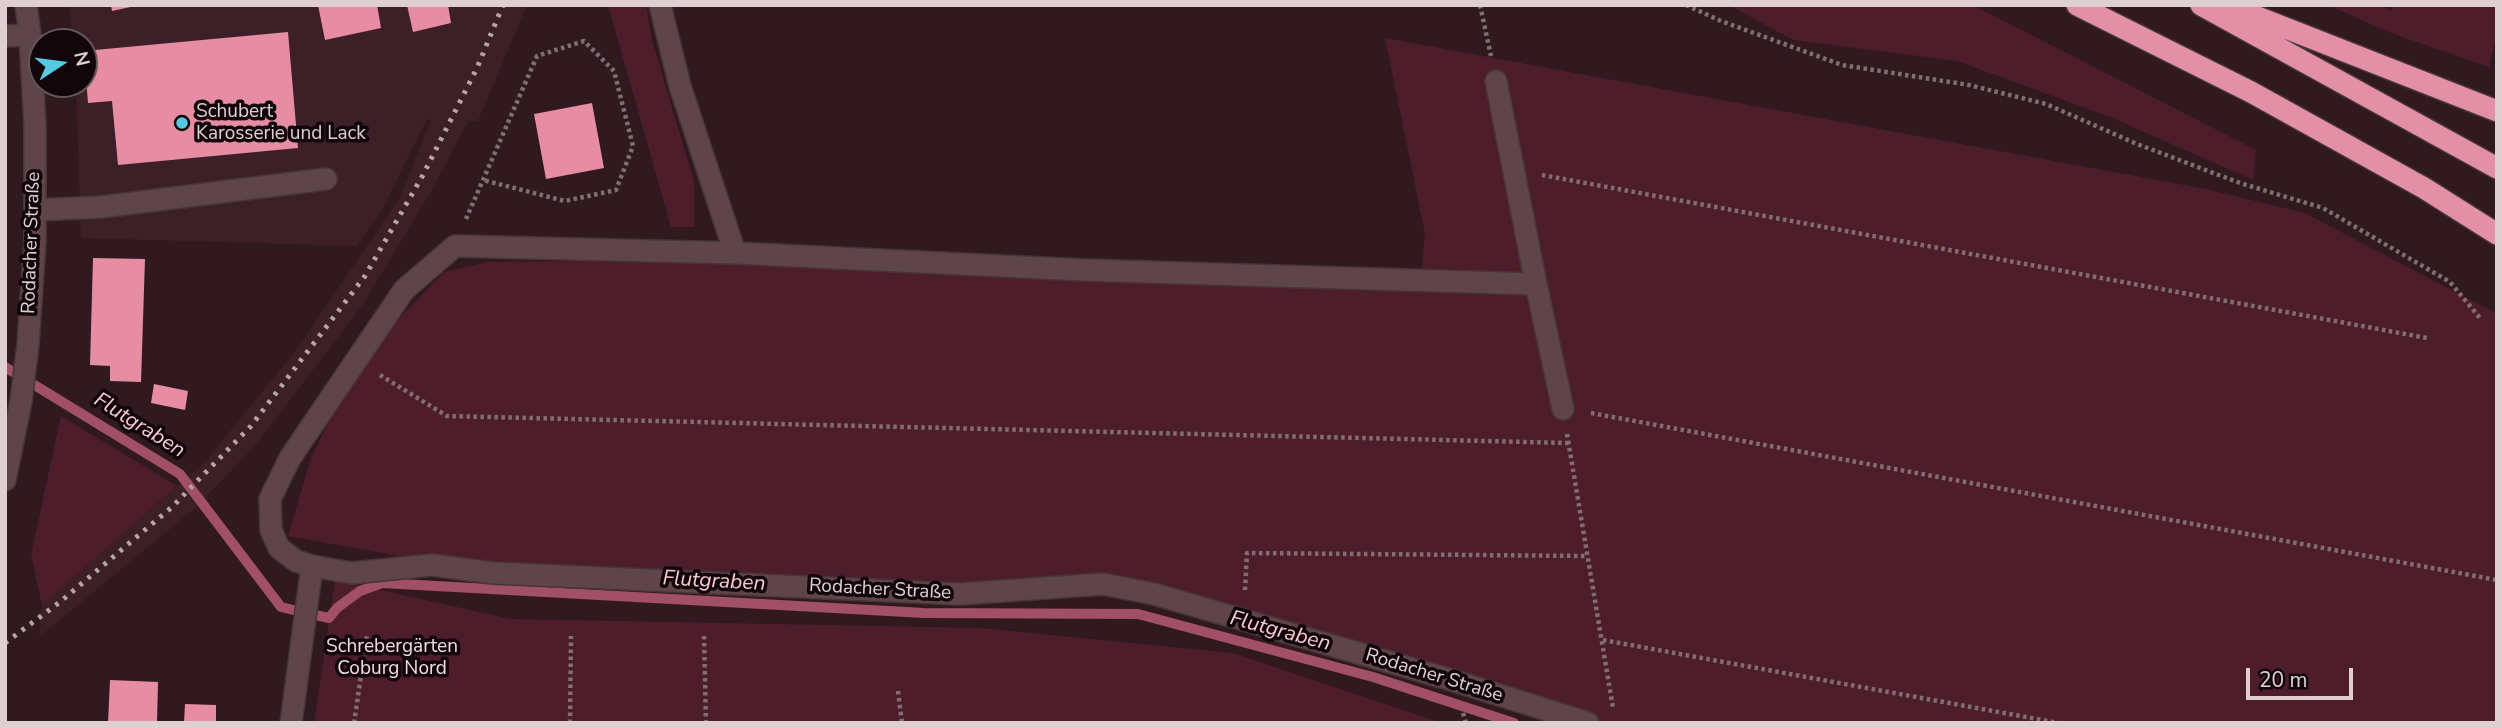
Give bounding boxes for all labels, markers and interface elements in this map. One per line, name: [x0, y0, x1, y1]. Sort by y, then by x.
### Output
north arrow: [28, 28, 98, 98]
text: N: [67, 49, 96, 69]
place label: Schubert Karosserie und Lack: [196, 101, 366, 145]
marker: Schubert Karosserie und Lack: [174, 115, 190, 131]
street label: Rodacher Straße: [18, 171, 46, 315]
water label: Flutgraben: [89, 388, 189, 464]
water label: Flutgraben: [662, 567, 766, 597]
street label: Rodacher Straße: [808, 575, 952, 605]
water label: Flutgraben: [1227, 607, 1333, 657]
park label: Schrebergärten Coburg Nord: [326, 636, 458, 680]
street label: Rodacher Straße: [1363, 644, 1505, 708]
scale bar: [2250, 654, 2357, 698]
text: 20 m: [2259, 666, 2308, 694]

